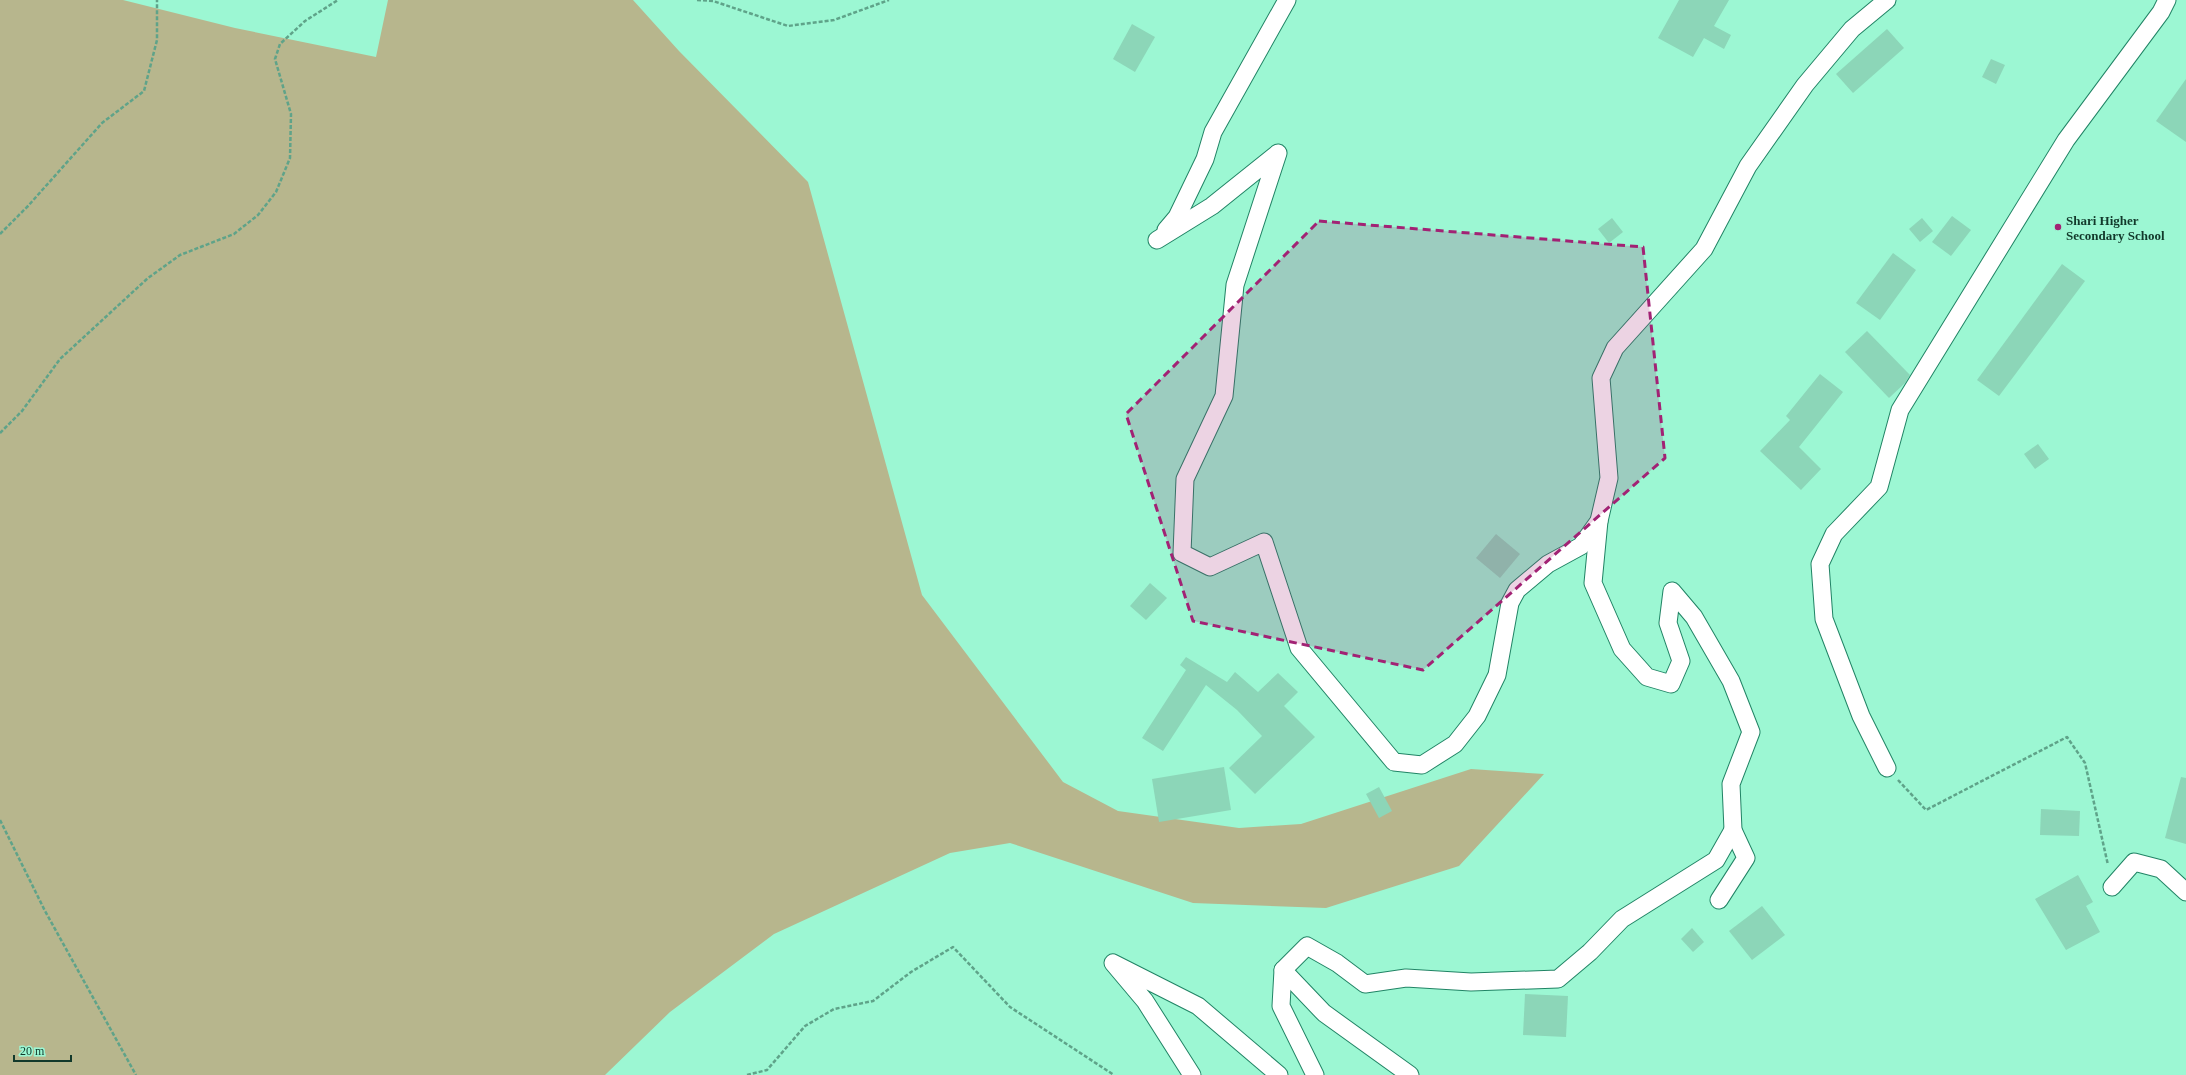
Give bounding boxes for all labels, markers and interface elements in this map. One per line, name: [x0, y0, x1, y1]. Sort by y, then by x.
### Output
place label: Shari Higher Secondary School: [2066, 213, 2165, 243]
marker: Shari Higher Secondary School: [2053, 222, 2063, 232]
scale bar: [14, 1037, 71, 1063]
text: 20 m: [20, 1044, 45, 1058]

